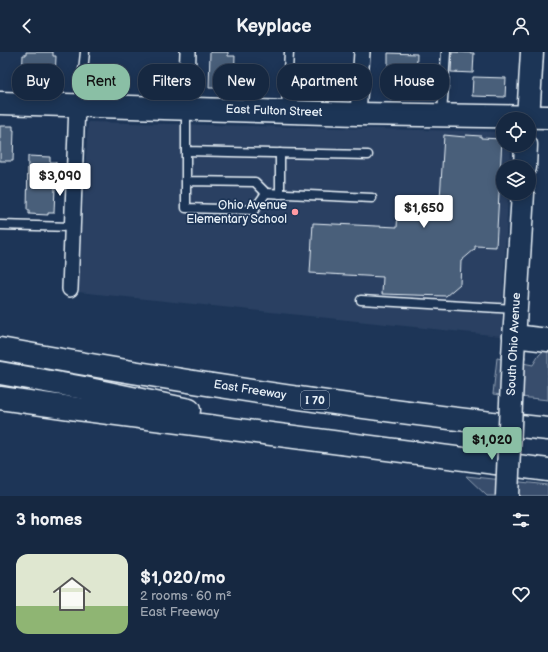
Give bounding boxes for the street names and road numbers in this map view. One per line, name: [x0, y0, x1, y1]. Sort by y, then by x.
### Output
street label: East Fulton Street: [225, 102, 323, 120]
street label: South Ohio Avenue: [504, 292, 524, 396]
street label: East Freeway: [213, 377, 288, 403]
road number: I 70: [301, 391, 329, 409]

